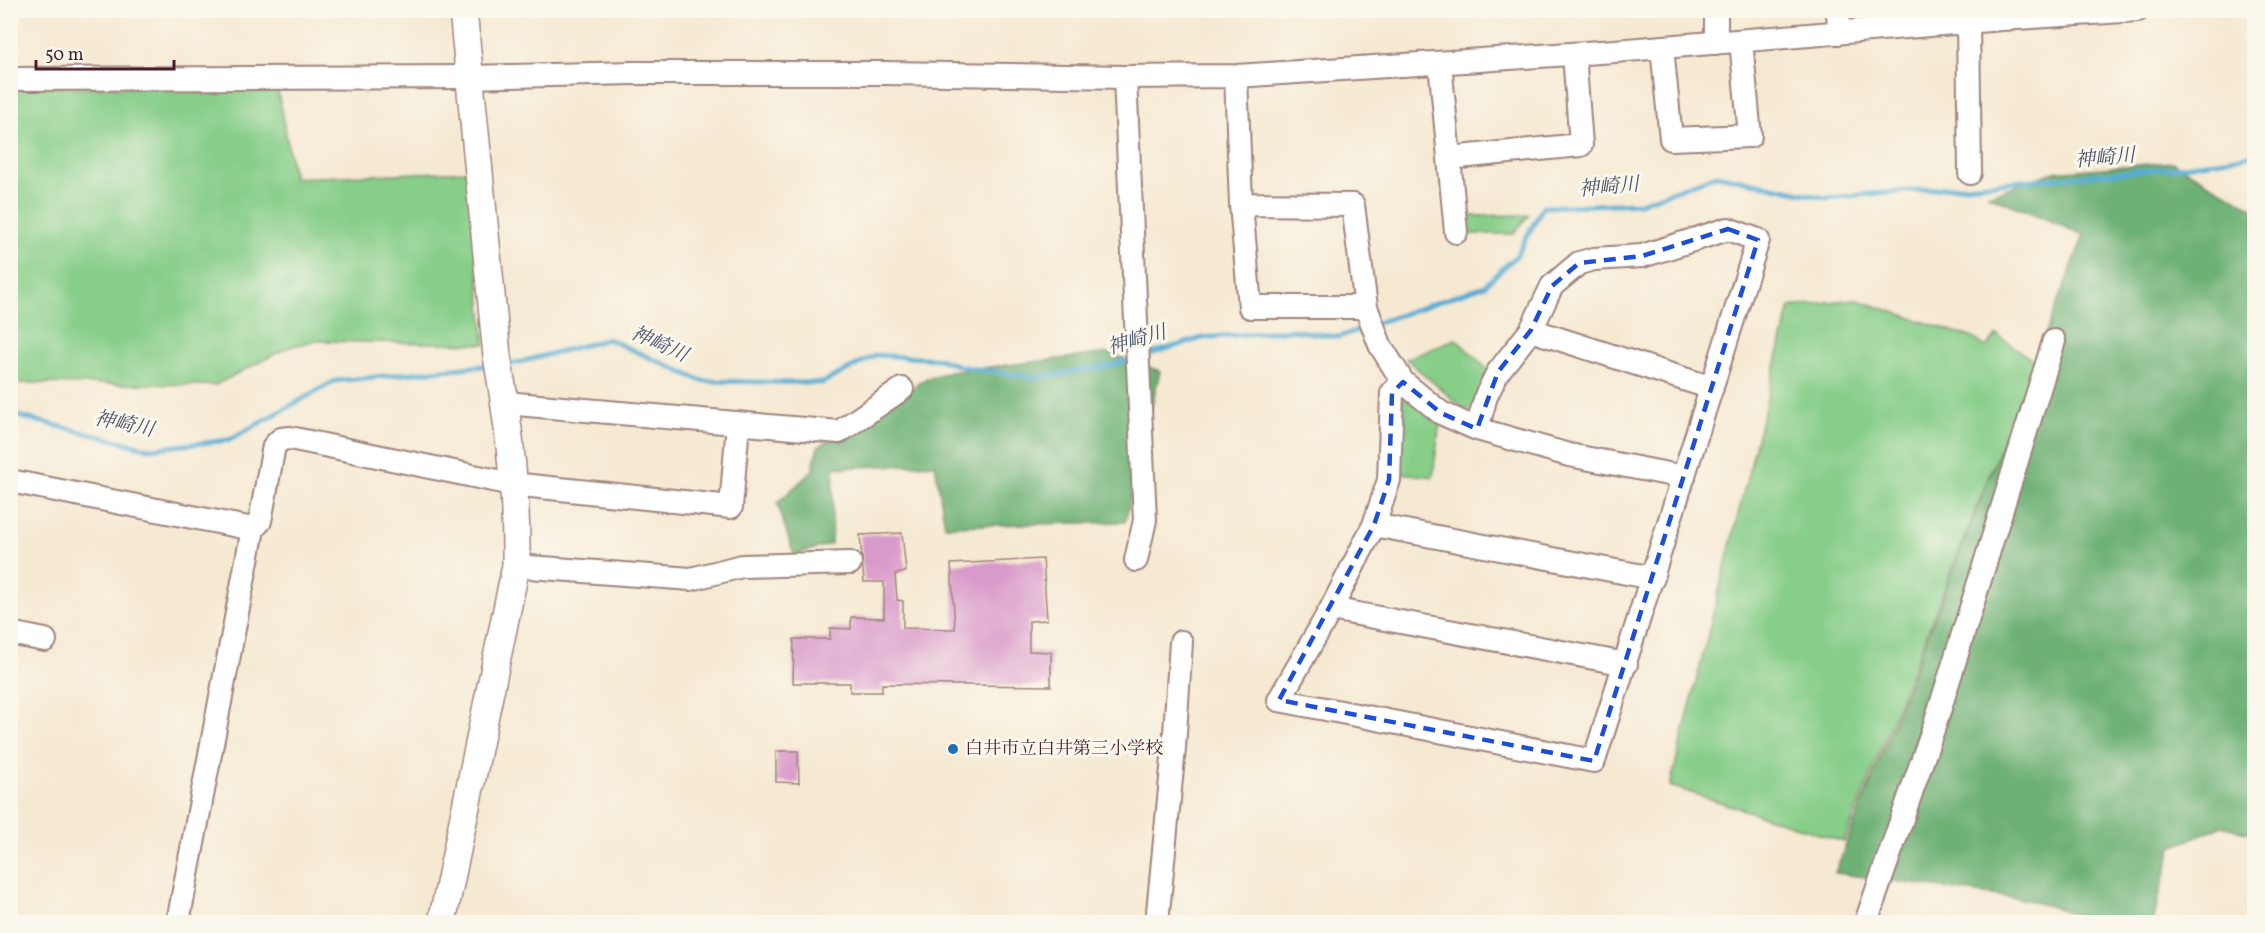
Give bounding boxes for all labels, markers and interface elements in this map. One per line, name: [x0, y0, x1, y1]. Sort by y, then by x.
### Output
scale bar: [36, 33, 174, 71]
text: 50 m: [45, 43, 84, 68]
water label: 神崎川: [2074, 142, 2138, 176]
water label: 神崎川: [1578, 171, 1642, 205]
water label: 神崎川: [1104, 319, 1172, 363]
water label: 神崎川: [626, 320, 694, 371]
water label: 神崎川: [92, 405, 158, 445]
place label: 白井市立白井第三小学校: [965, 737, 1163, 762]
marker: 白井市立白井第三小学校: [946, 742, 960, 756]

